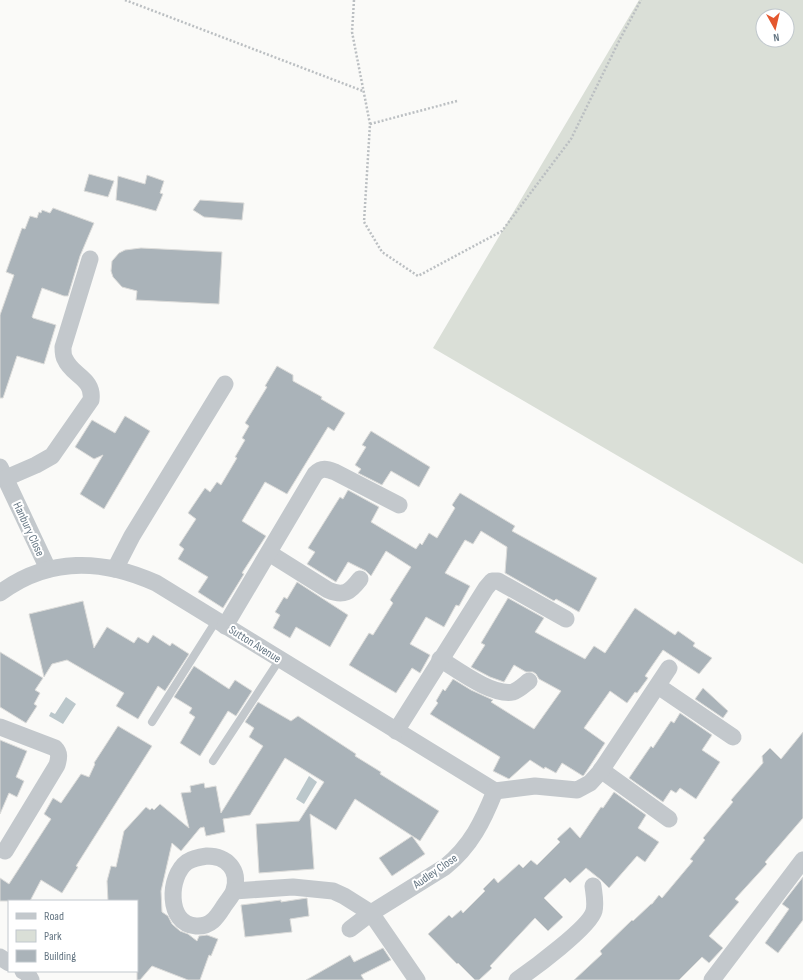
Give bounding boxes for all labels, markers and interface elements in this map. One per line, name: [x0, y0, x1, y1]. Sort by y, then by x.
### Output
north arrow: [755, 8, 795, 48]
text: N: [772, 31, 780, 44]
street label: Hanbury Close: [9, 500, 48, 559]
street label: Sutton Avenue: [226, 623, 284, 666]
street label: Audley Close: [409, 851, 461, 893]
legend: [8, 900, 138, 972]
text: Road: [44, 909, 64, 924]
text: Park: [44, 929, 62, 944]
text: Building: [44, 949, 76, 964]

